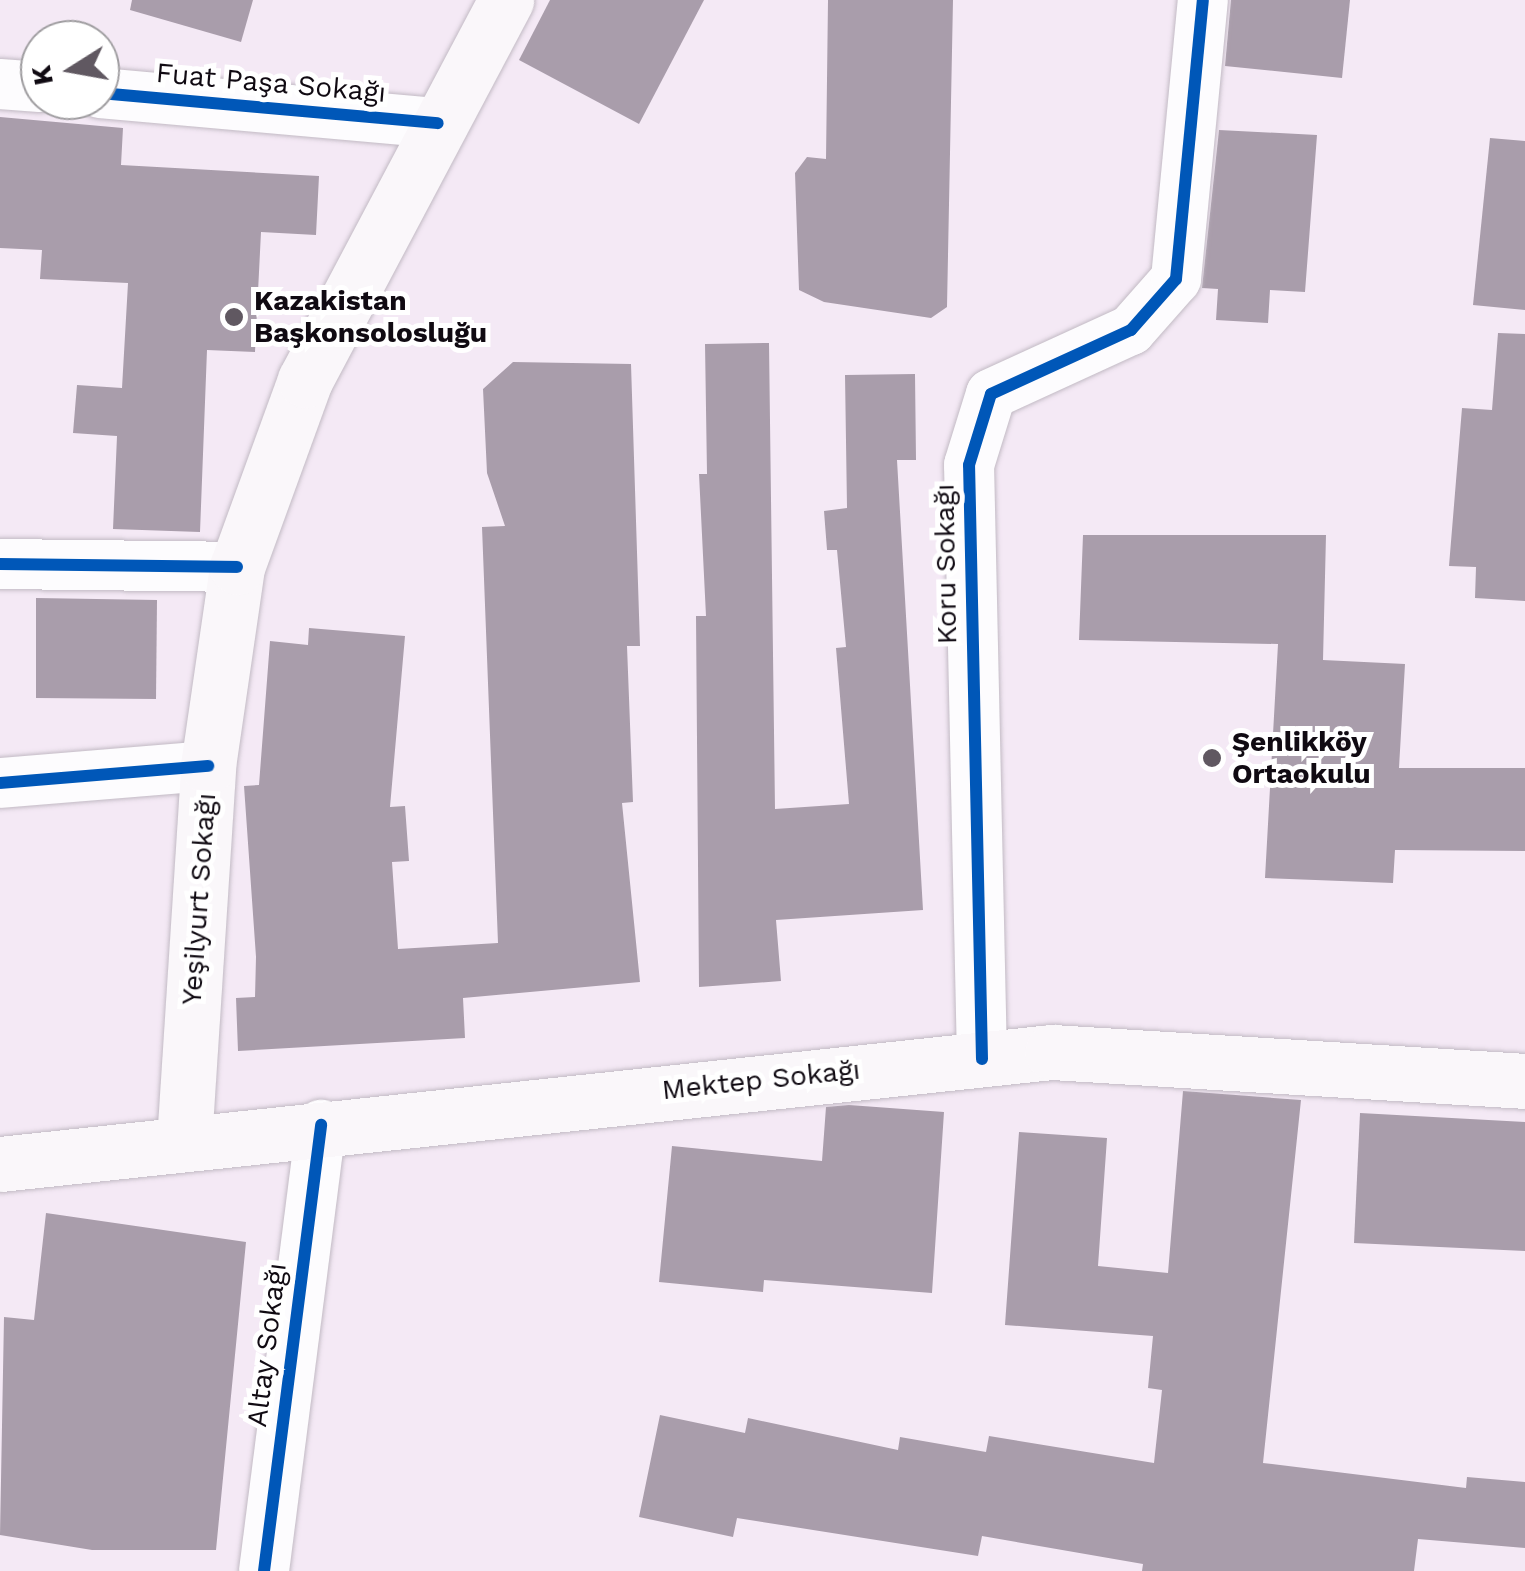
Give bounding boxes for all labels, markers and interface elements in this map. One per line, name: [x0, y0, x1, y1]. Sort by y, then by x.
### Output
north arrow: [20, 20, 120, 120]
street label: Fuat Paşa Sokağı: [154, 56, 388, 110]
text: K: [24, 63, 60, 88]
place label: Kazakistan Başkonsolosluğu: [254, 284, 487, 350]
marker: Kazakistan Başkonsolosluğu: [223, 306, 245, 328]
street label: Koru Sokağı: [928, 483, 964, 645]
place label: Şenlikköy Ortaokulu: [1232, 725, 1371, 791]
marker: Şenlikköy Ortaokulu: [1201, 747, 1223, 769]
street label: Yeşilyurt Sokağı: [175, 792, 223, 1006]
street label: Mektep Sokağı: [660, 1053, 862, 1107]
street label: Altay Sokağı: [240, 1261, 294, 1429]

